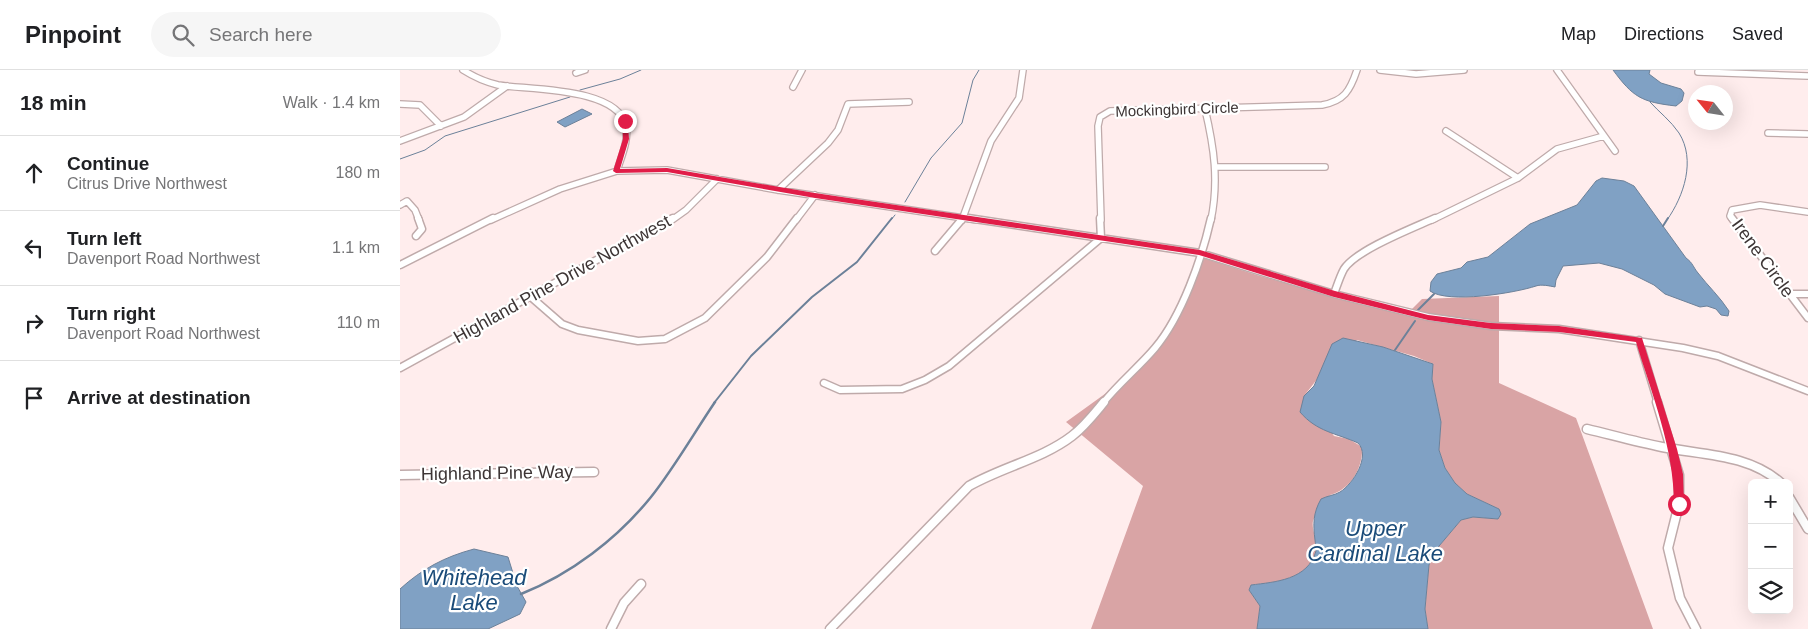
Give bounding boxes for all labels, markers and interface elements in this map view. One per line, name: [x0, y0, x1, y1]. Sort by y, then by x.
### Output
search box: [151, 12, 501, 57]
text: Pinpoint: [25, 21, 121, 48]
icon: search: [169, 21, 197, 49]
text: Search here: [209, 24, 313, 45]
text: Map: [1561, 24, 1596, 44]
text: Directions: [1624, 24, 1704, 44]
text: Saved: [1732, 24, 1783, 44]
north arrow: [1688, 85, 1733, 130]
text: 18 min: [20, 91, 87, 114]
text: Walk · 1.4 km: [283, 94, 380, 111]
street label: Mockingbird Circle: [1115, 98, 1239, 120]
route end: [614, 110, 637, 133]
text: Continue: [67, 153, 149, 174]
icon: ahead: [20, 159, 48, 187]
text: 180 m: [336, 164, 380, 181]
text: Citrus Drive Northwest: [67, 175, 227, 192]
street label: Highland Pine Drive Northwest: [450, 211, 674, 347]
street label: Irene Circle: [1728, 215, 1798, 301]
text: Turn left: [67, 228, 142, 249]
icon: left: [20, 234, 48, 262]
text: 1.1 km: [332, 239, 380, 256]
text: Davenport Road Northwest: [67, 250, 260, 267]
text: Turn right: [67, 303, 155, 324]
icon: right: [20, 309, 48, 337]
text: 110 m: [337, 314, 380, 331]
text: Davenport Road Northwest: [67, 325, 260, 342]
icon: arrive: [20, 384, 48, 412]
text: Arrive at destination: [67, 387, 251, 408]
street label: Highland Pine Way: [421, 462, 573, 484]
map controls: [1748, 479, 1793, 614]
button: +: [1748, 479, 1793, 524]
route start: [1668, 493, 1691, 516]
water label: Upper Cardinal Lake: [1307, 516, 1443, 566]
button: −: [1748, 524, 1793, 569]
water label: Whitehead Lake: [421, 565, 527, 615]
button: layers: [1748, 569, 1793, 614]

